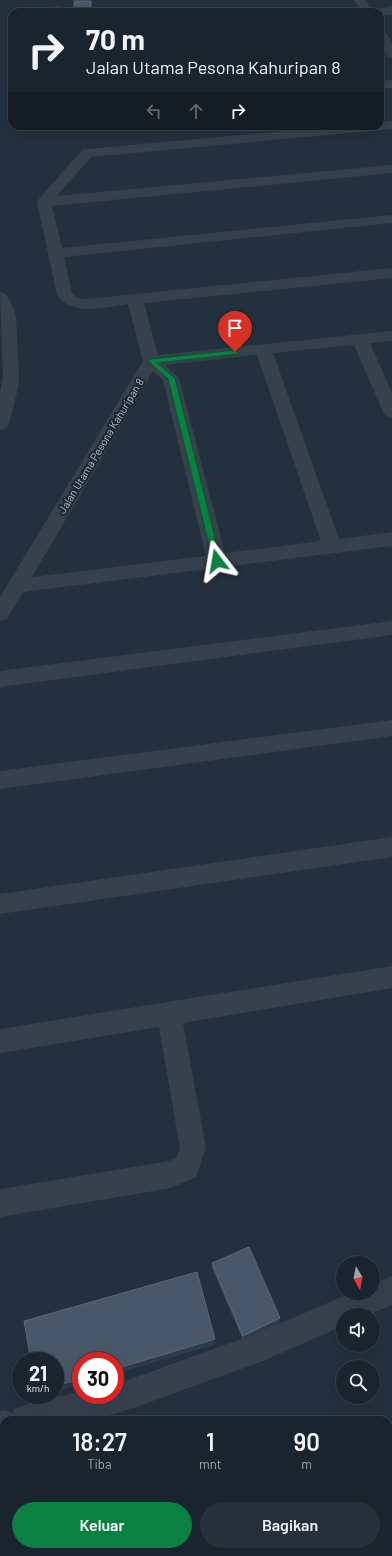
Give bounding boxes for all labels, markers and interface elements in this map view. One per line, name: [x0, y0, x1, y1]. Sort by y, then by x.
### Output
text: 70 m: [86, 22, 145, 56]
icon: right: [20, 24, 72, 76]
text: Jalan Utama Pesona Kahuripan 8: [86, 56, 341, 78]
icon: left: [143, 100, 165, 122]
icon: ahead: [185, 100, 207, 122]
icon: right: [227, 100, 249, 122]
pin: [218, 311, 252, 352]
icon: arrive: [224, 317, 246, 339]
street label: Jalan Utama Pesona Kahuripan 8: [55, 375, 146, 516]
position arrow: [196, 540, 238, 582]
north arrow: [336, 1256, 380, 1300]
map controls: [336, 1256, 380, 1404]
button: sound: [336, 1308, 380, 1352]
speed limit sign: 30: [72, 1352, 124, 1404]
button: search: [336, 1360, 380, 1404]
text: 21: [29, 1361, 47, 1385]
text: km/h: [27, 1382, 49, 1394]
text: 18:27: [72, 1427, 127, 1456]
text: 1: [206, 1427, 214, 1456]
text: 90: [294, 1427, 320, 1456]
text: Tiba: [87, 1456, 112, 1472]
text: mnt: [199, 1456, 221, 1472]
text: m: [301, 1456, 312, 1472]
button: Keluar: [12, 1502, 192, 1548]
button: Bagikan: [200, 1502, 380, 1548]

